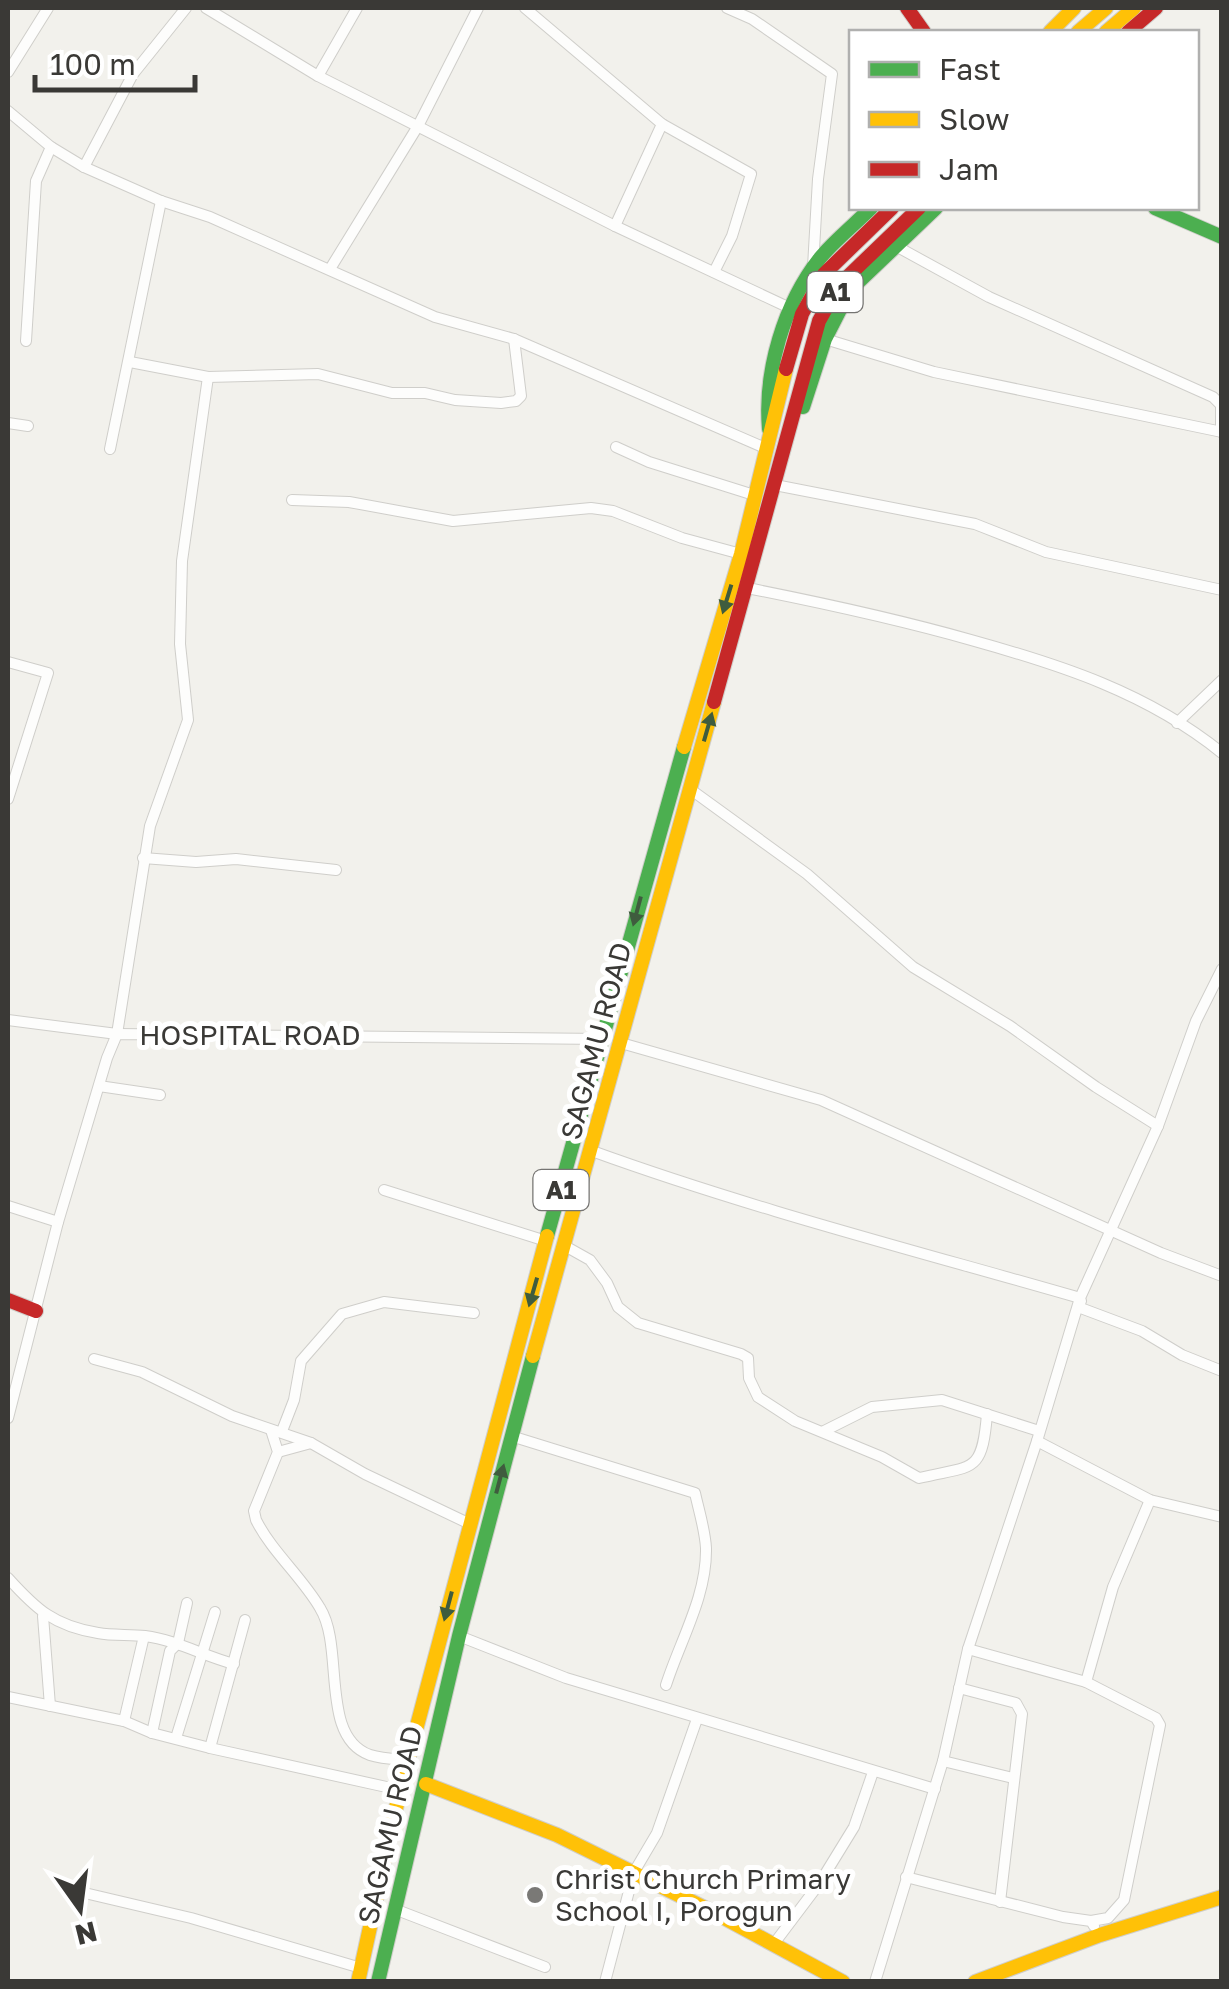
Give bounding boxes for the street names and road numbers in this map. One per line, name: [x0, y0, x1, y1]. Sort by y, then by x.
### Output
road number: A1: [808, 272, 862, 312]
street label: SAGAMU ROAD: [553, 939, 638, 1143]
street label: HOSPITAL ROAD: [139, 1018, 361, 1051]
road number: A1: [534, 1170, 588, 1210]
street label: SAGAMU ROAD: [351, 1722, 428, 1927]

